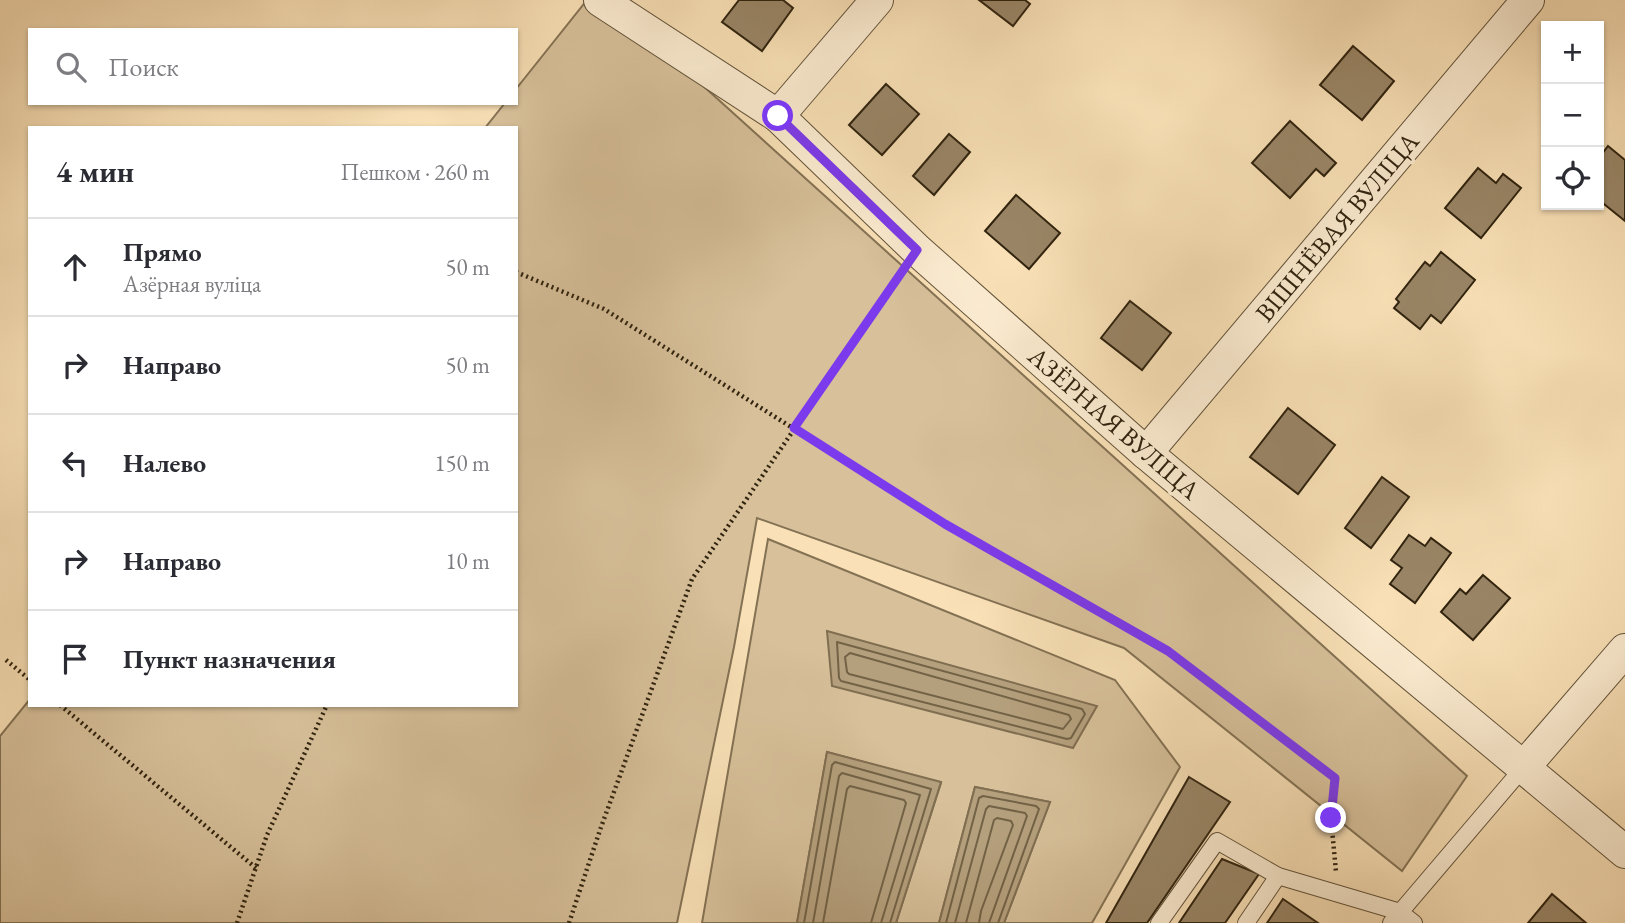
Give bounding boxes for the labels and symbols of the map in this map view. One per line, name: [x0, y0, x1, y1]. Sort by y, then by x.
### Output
route start: [762, 100, 793, 131]
street label: ВІШНЁВАЯ ВУЛІЦА: [1248, 124, 1427, 329]
street label: АЗЁРНАЯ ВУЛІЦА: [1020, 338, 1208, 508]
route end: [1315, 802, 1346, 833]

